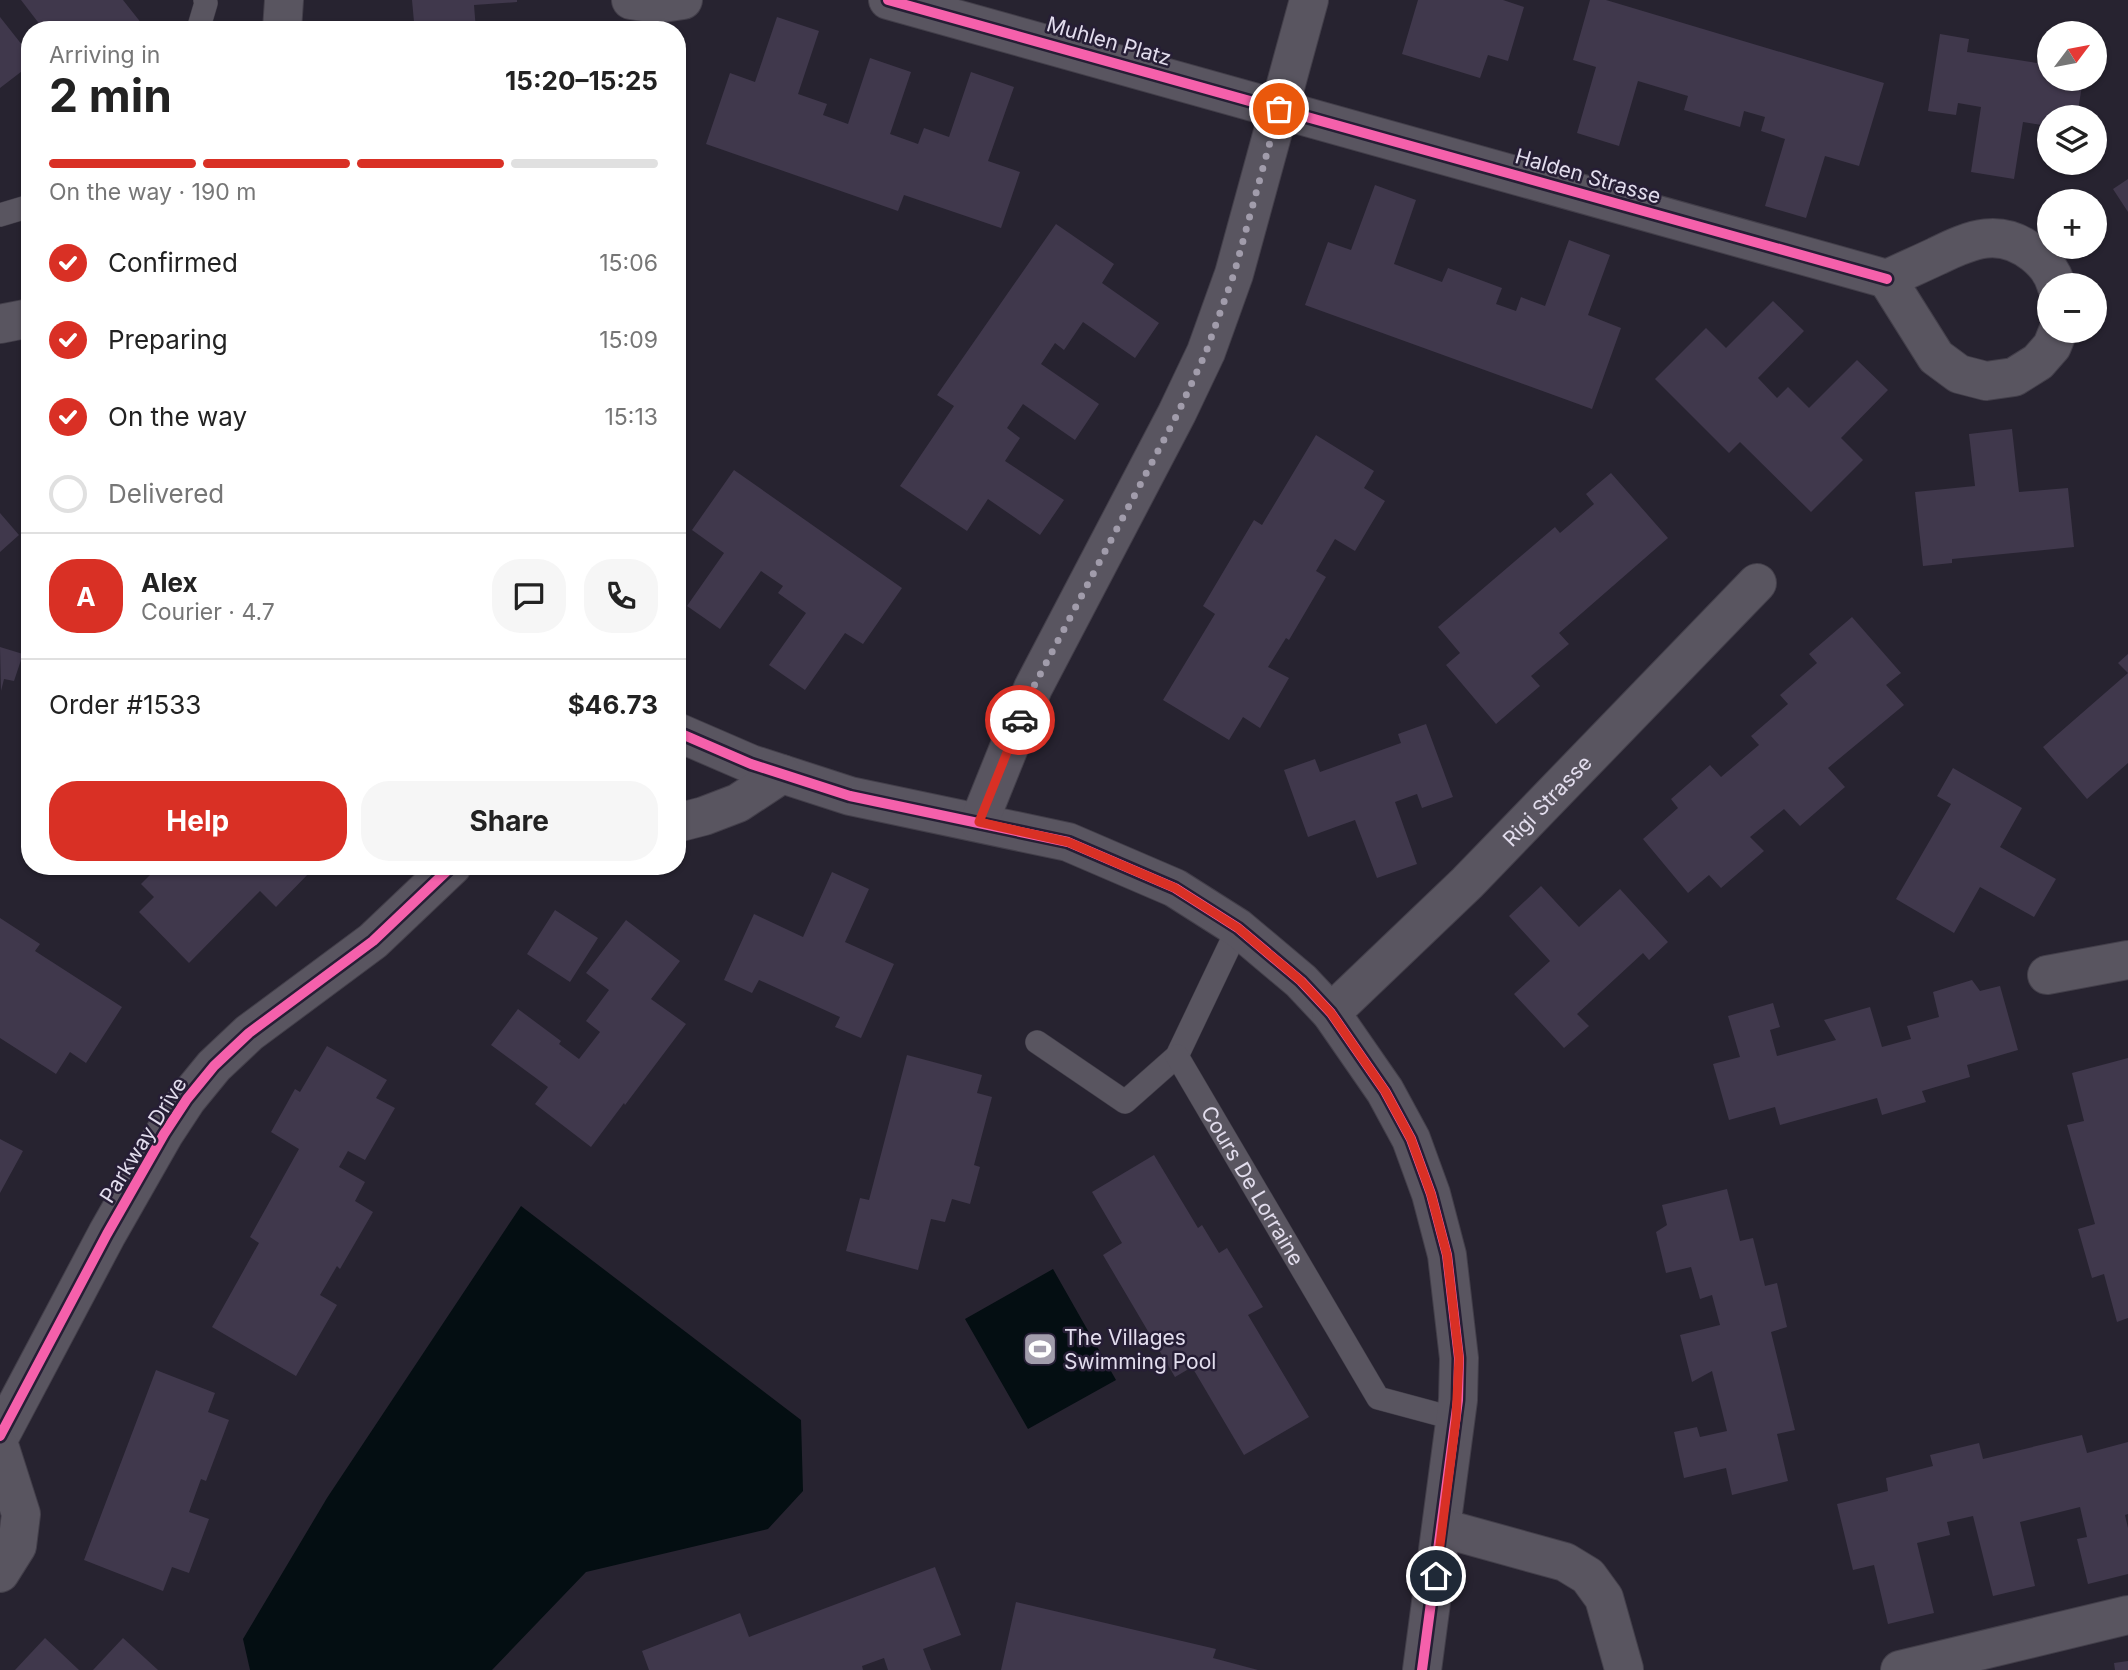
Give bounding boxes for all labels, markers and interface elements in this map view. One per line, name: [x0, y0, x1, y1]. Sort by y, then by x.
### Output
street label: Muhlen Platz: [1044, 11, 1174, 71]
north arrow: [2037, 21, 2107, 91]
map controls: [2037, 21, 2107, 343]
text: Arriving in: [49, 41, 160, 69]
text: 15:20–15:25: [505, 65, 658, 96]
text: 2 min: [49, 67, 172, 123]
pin: [1249, 79, 1309, 139]
icon: bag: [1260, 90, 1298, 128]
button: layers: [2037, 105, 2107, 175]
street label: Halden Strasse: [1512, 143, 1664, 209]
text: On the way · 190 m: [49, 178, 256, 206]
button: +: [2037, 189, 2107, 259]
icon: check: [49, 244, 87, 282]
text: Confirmed: [108, 247, 238, 278]
text: 15:06: [599, 249, 658, 277]
button: −: [2037, 273, 2107, 343]
icon: check: [49, 321, 87, 359]
text: Preparing: [108, 324, 228, 355]
text: 15:09: [599, 326, 658, 354]
icon: check: [49, 398, 87, 436]
text: On the way: [108, 401, 247, 432]
text: 15:13: [604, 403, 658, 431]
text: Delivered: [108, 478, 224, 509]
button: chat: [492, 559, 566, 633]
button: phone: [584, 559, 658, 633]
text: Alex: [141, 567, 198, 598]
text: A: [76, 581, 96, 612]
text: Courier · 4.7: [141, 598, 275, 626]
courier: [985, 685, 1055, 755]
text: Order #1533: [49, 689, 201, 720]
text: $46.73: [568, 689, 658, 720]
icon: car: [1001, 701, 1039, 739]
street label: Rigi Strasse: [1497, 750, 1596, 851]
button: Help: [49, 781, 347, 861]
button: Share: [361, 781, 658, 861]
street label: Parkway Drive: [94, 1073, 192, 1207]
street label: Cours De Lorraine: [1196, 1101, 1310, 1270]
place label: The Villages Swimming Pool: [1064, 1325, 1216, 1374]
sports icon: The Villages Swimming Pool: [1021, 1330, 1059, 1368]
pin: [1406, 1546, 1466, 1606]
icon: home: [1417, 1557, 1455, 1595]

